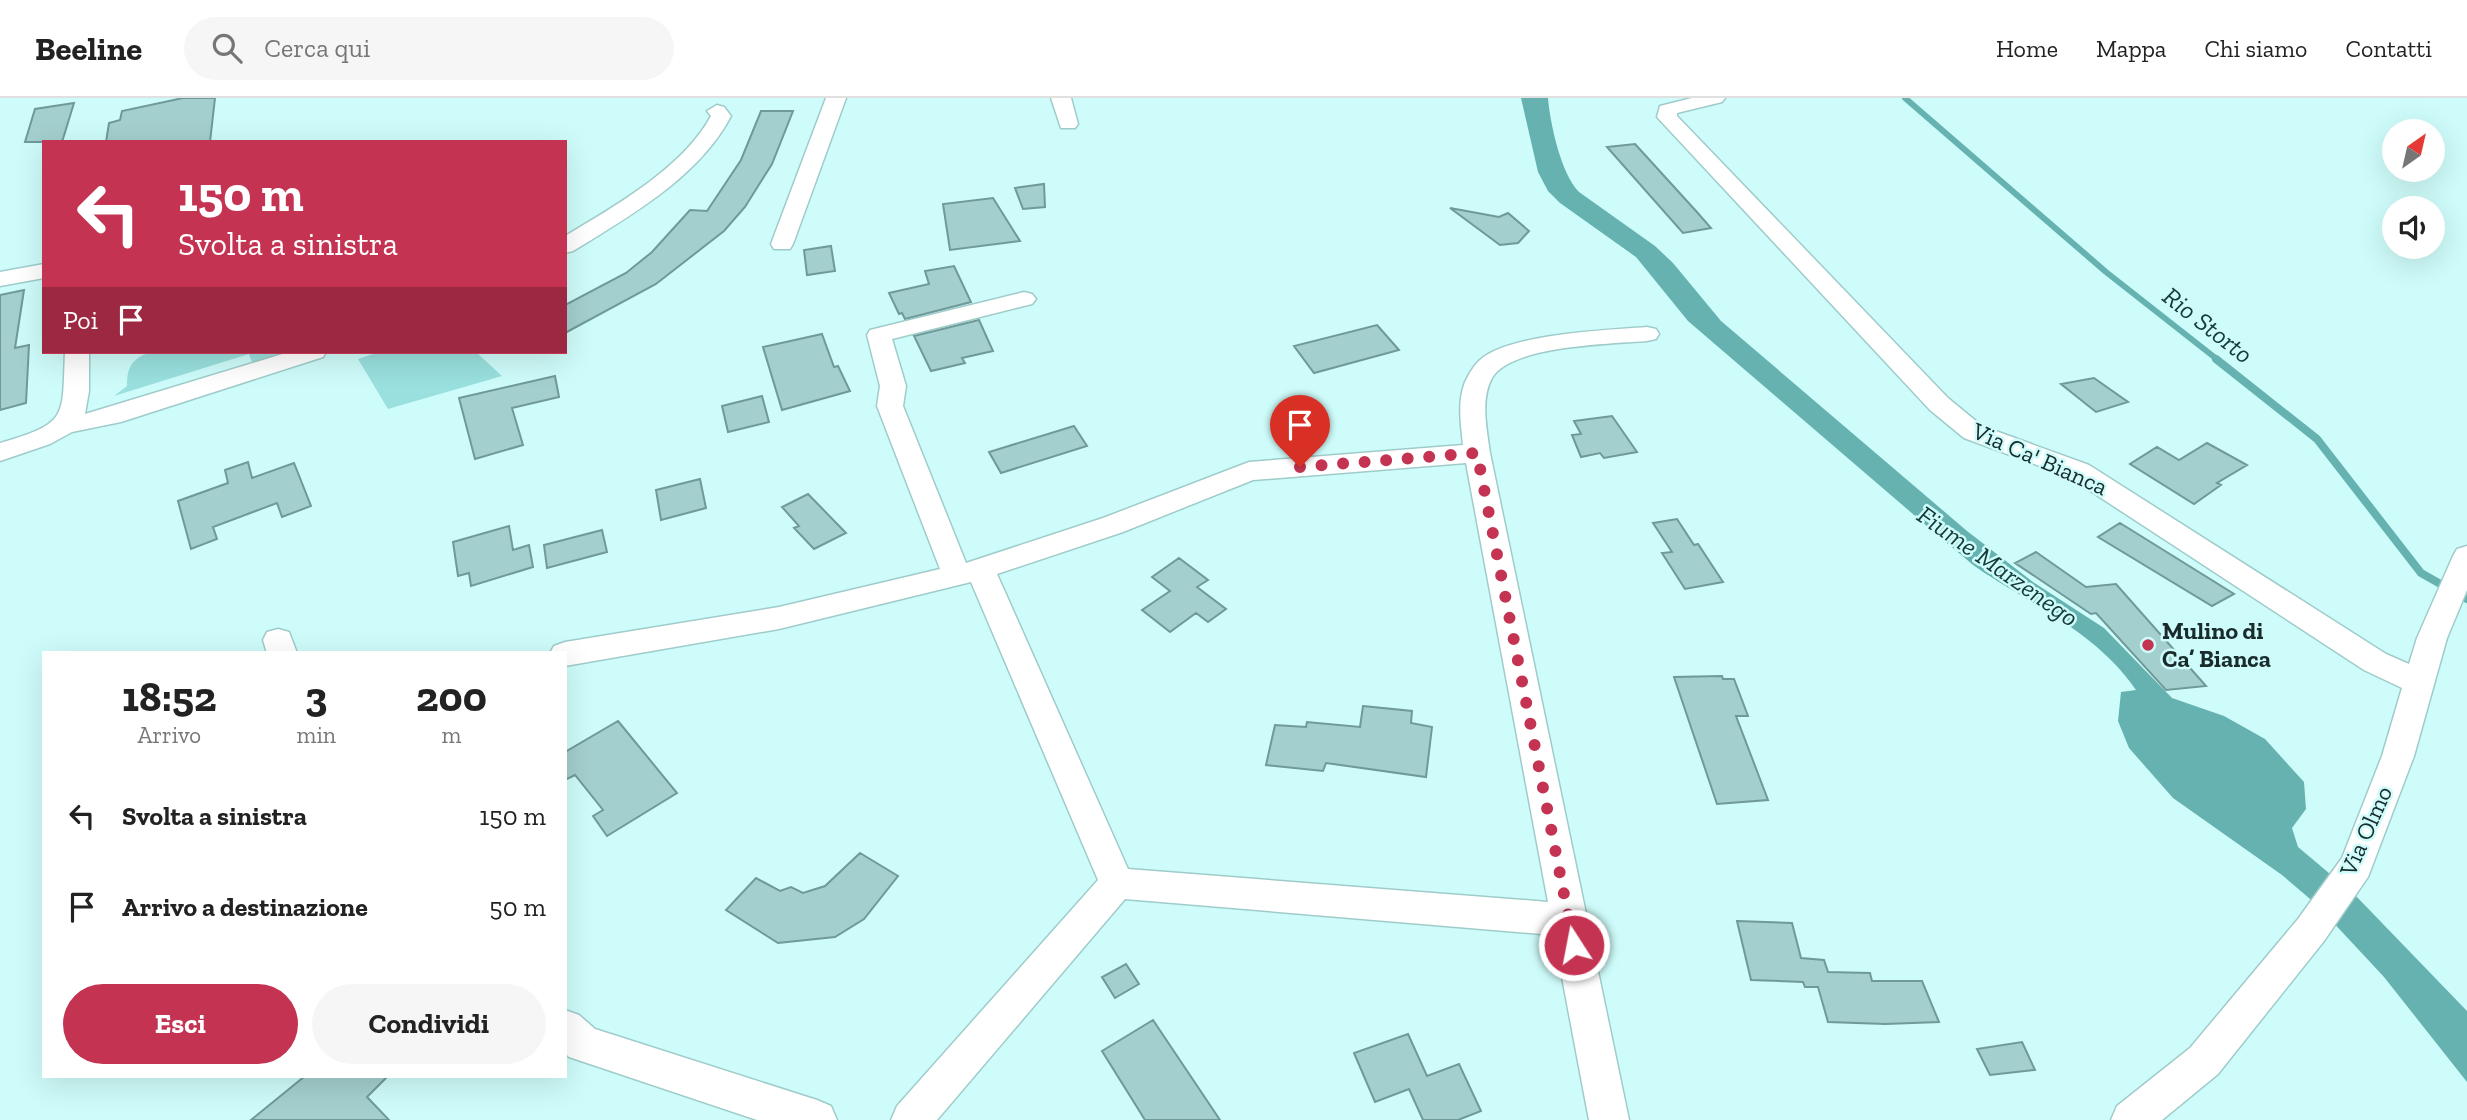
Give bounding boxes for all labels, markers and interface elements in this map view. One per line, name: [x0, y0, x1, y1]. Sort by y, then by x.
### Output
search box: [184, 17, 674, 80]
text: Beeline: [35, 29, 142, 68]
icon: search: [208, 29, 246, 67]
text: Cerca qui: [264, 32, 370, 64]
text: Home: [1996, 34, 2058, 63]
text: Mappa: [2096, 34, 2166, 63]
text: Chi siamo: [2204, 34, 2307, 63]
text: Contatti: [2345, 34, 2432, 63]
north arrow: [2382, 119, 2445, 182]
map controls: [2382, 119, 2445, 259]
text: 150 m: [178, 165, 304, 224]
icon: left: [63, 168, 154, 259]
button: sound: [2382, 196, 2445, 259]
text: Svolta a sinistra: [178, 225, 398, 263]
water label: Rio Storto: [2156, 280, 2260, 370]
icon: arrive: [112, 301, 150, 339]
text: Poi: [63, 304, 98, 336]
pin: [1270, 395, 1330, 467]
icon: arrive: [1281, 406, 1319, 444]
street label: Via Ca' Bianca: [1967, 415, 2113, 501]
water label: Fiume Marzenego: [1911, 499, 2085, 633]
place label: Mulino di Ca’ Bianca: [2162, 616, 2271, 673]
marker: Mulino di Ca’ Bianca: [2140, 637, 2156, 653]
text: 18:52: [122, 671, 217, 722]
text: 3: [305, 671, 327, 722]
text: 200: [416, 671, 487, 722]
text: Arrivo: [138, 721, 201, 749]
text: min: [297, 721, 336, 749]
text: m: [442, 721, 461, 749]
street label: Via Olmo: [2332, 781, 2398, 881]
icon: left: [63, 797, 101, 835]
text: Svolta a sinistra: [122, 800, 307, 832]
text: 150 m: [479, 800, 546, 832]
icon: arrive: [63, 888, 101, 926]
text: Arrivo a destinazione: [122, 891, 368, 923]
text: 50 m: [489, 891, 546, 923]
position arrow: [1537, 908, 1611, 982]
button: Esci: [63, 984, 298, 1064]
button: Condividi: [312, 984, 546, 1064]

